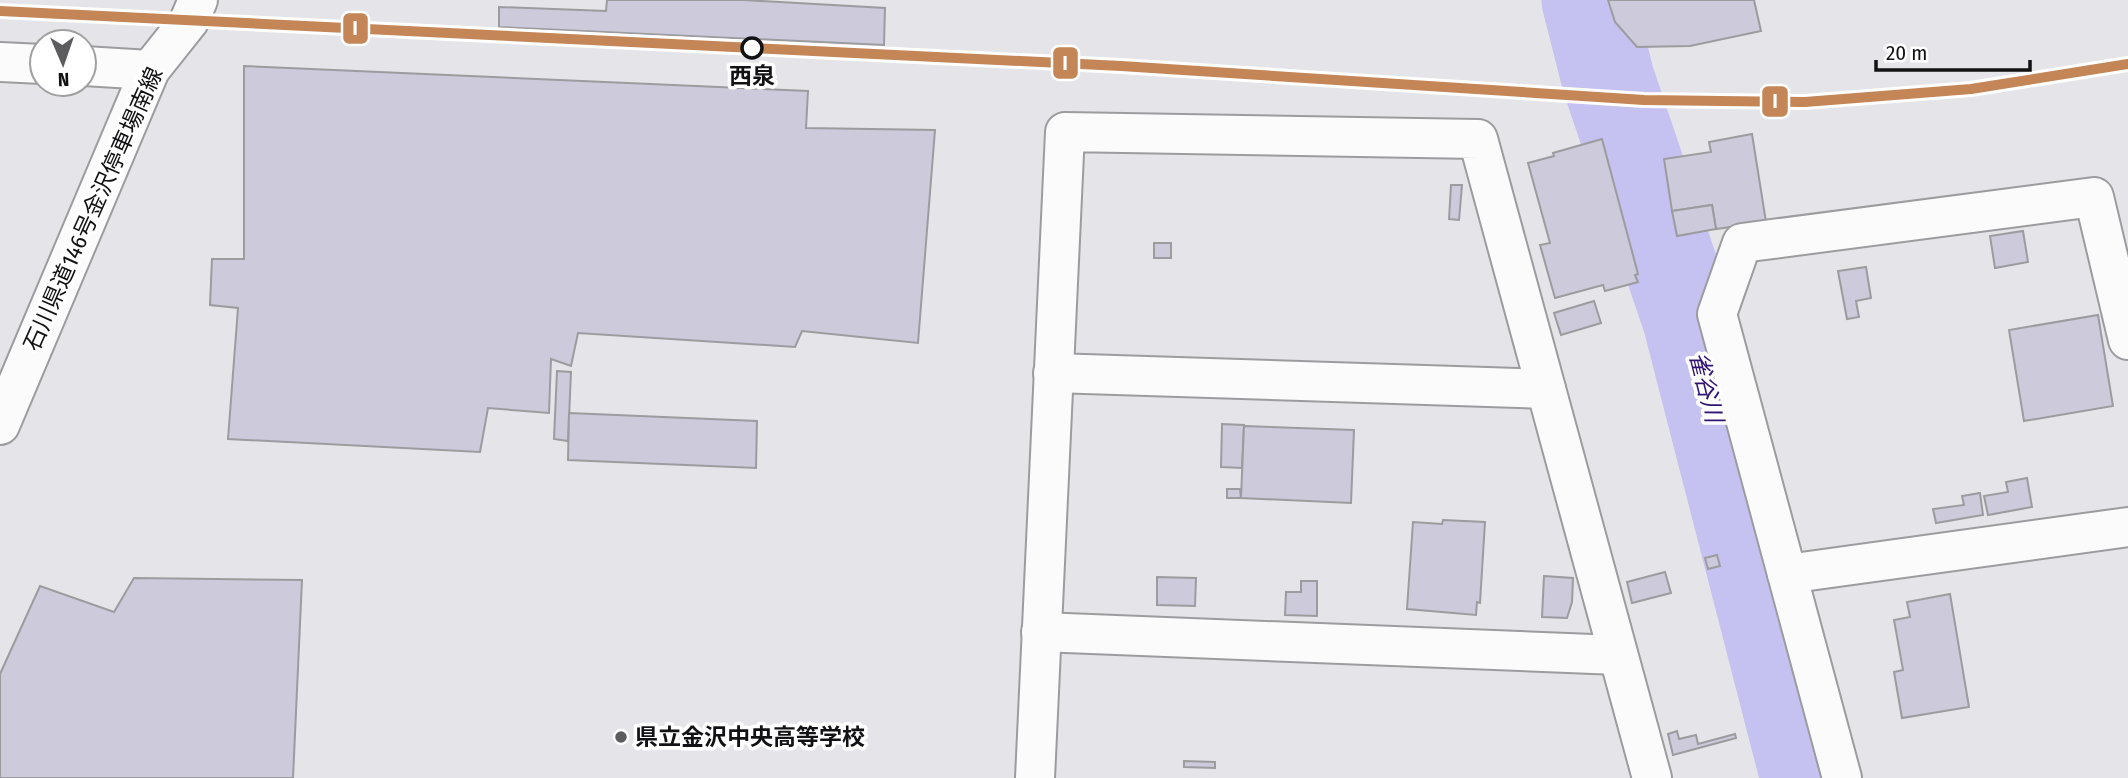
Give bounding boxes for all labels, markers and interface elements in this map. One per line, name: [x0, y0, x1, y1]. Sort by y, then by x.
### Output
line badge: I: [342, 12, 369, 45]
text: I: [352, 17, 358, 40]
north arrow: [28, 28, 98, 98]
scale bar: [1876, 28, 2030, 72]
marker: 西泉: [741, 37, 763, 59]
text: 20 m: [1886, 40, 1927, 66]
line badge: I: [1052, 46, 1079, 80]
text: I: [1062, 52, 1068, 75]
place label: 西泉: [729, 62, 775, 90]
street label: 石川県道146号金沢停車場南線: [18, 63, 168, 355]
text: N: [57, 68, 70, 91]
line badge: I: [1761, 85, 1789, 118]
text: I: [1772, 90, 1778, 113]
water label: 雀谷川: [1684, 349, 1729, 428]
place label: 県立金沢中央高等学校: [635, 723, 865, 751]
marker: 県立金沢中央高等学校: [613, 729, 629, 745]

